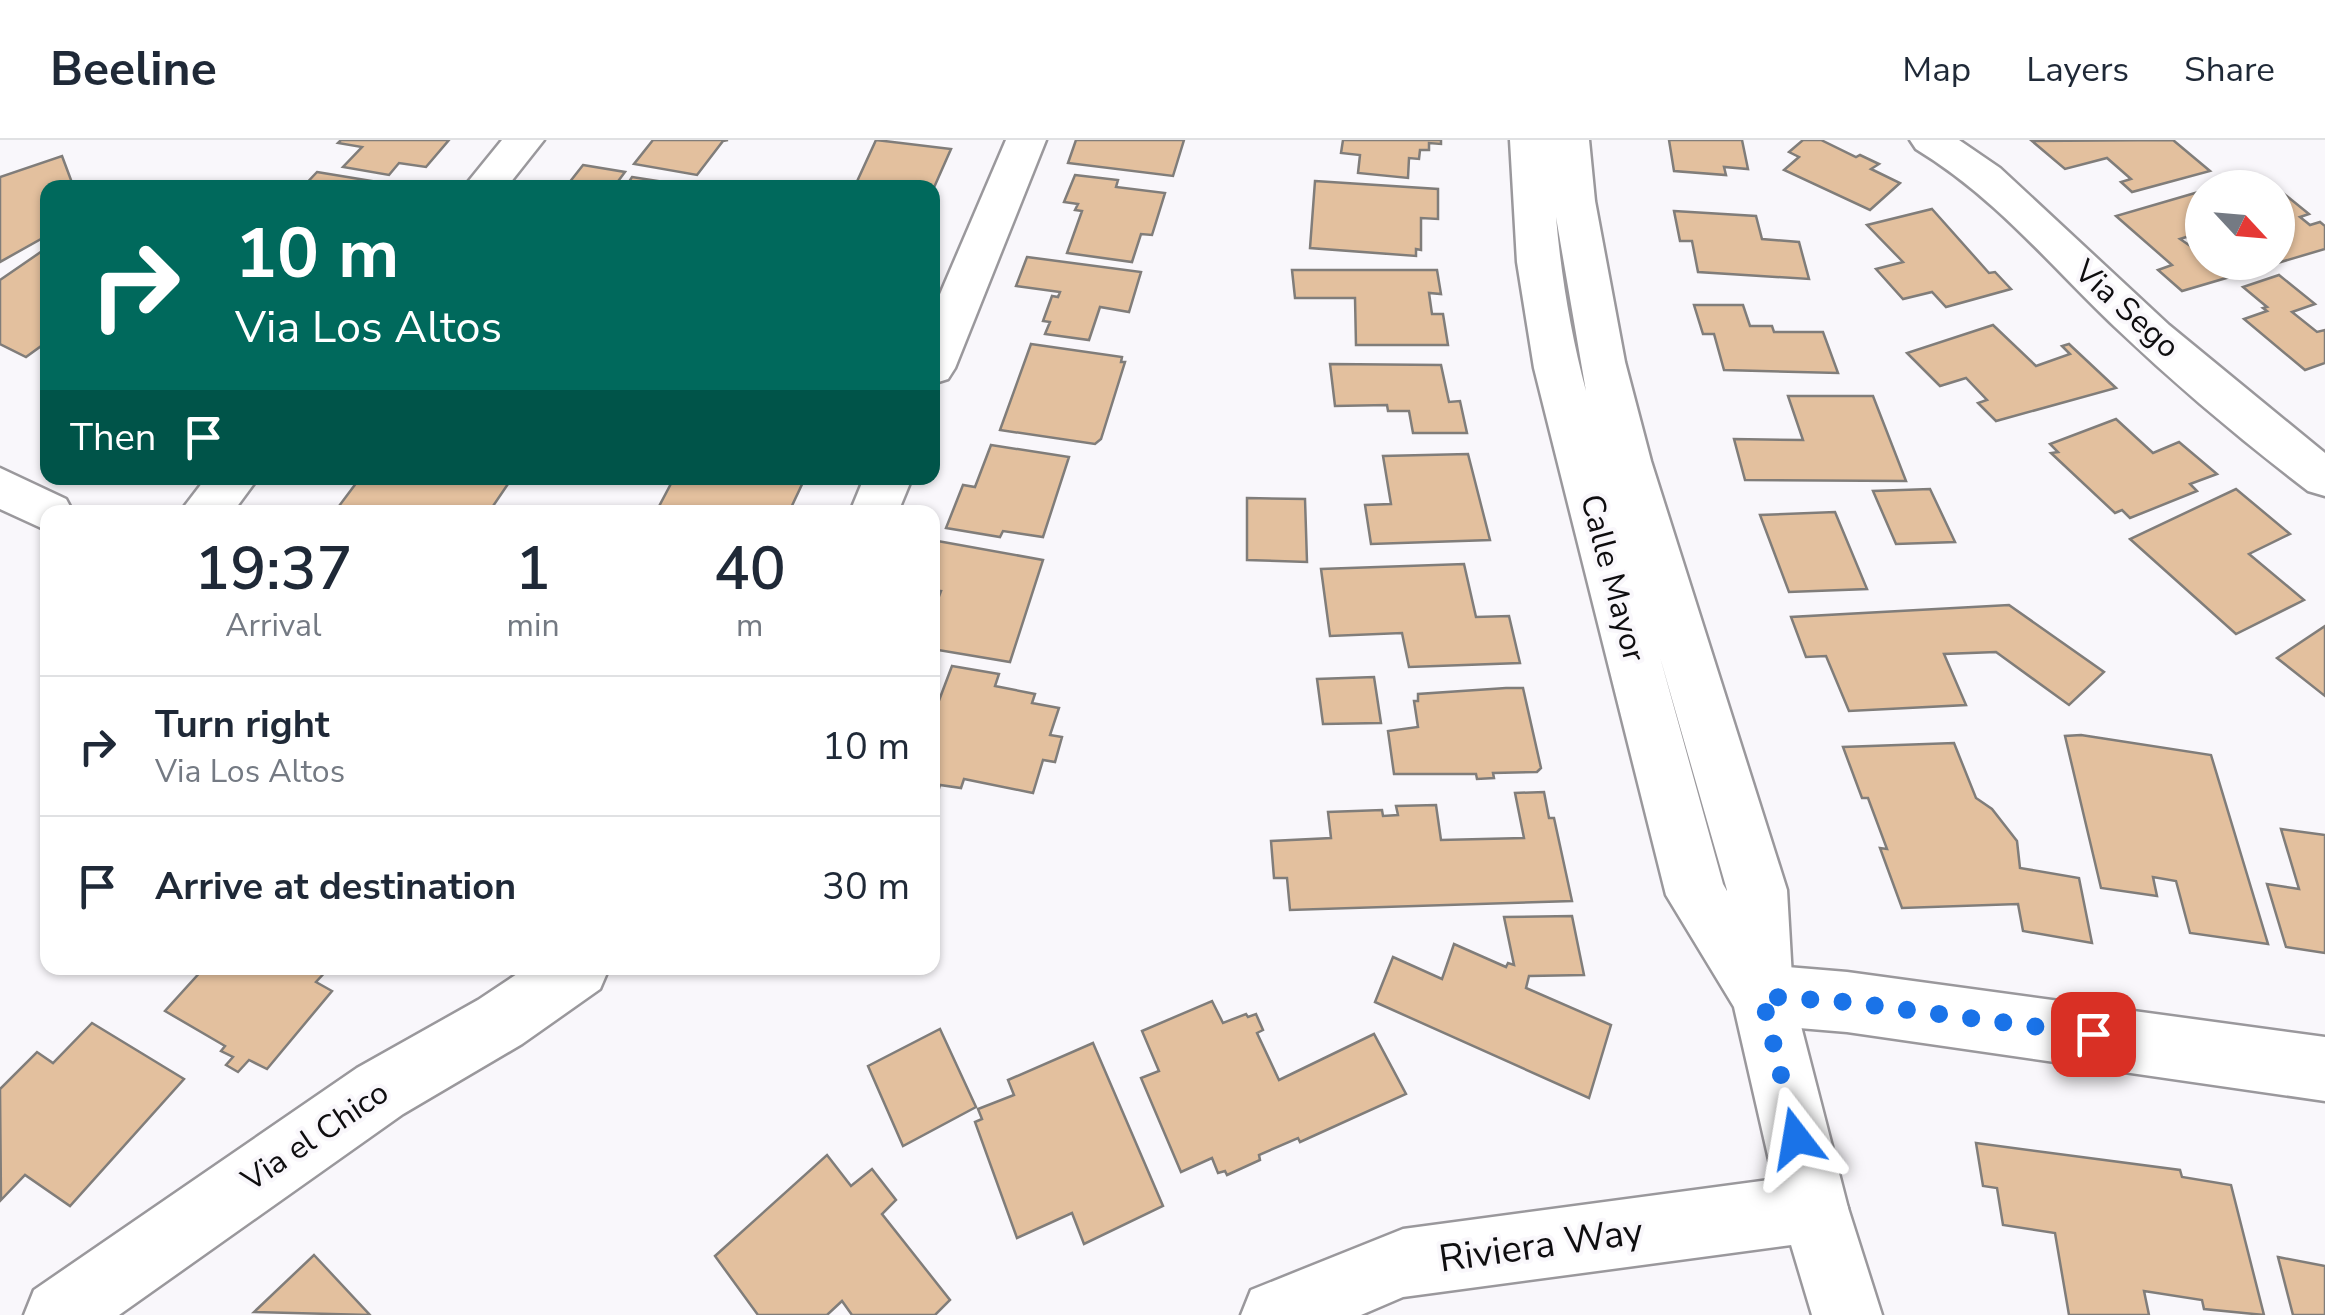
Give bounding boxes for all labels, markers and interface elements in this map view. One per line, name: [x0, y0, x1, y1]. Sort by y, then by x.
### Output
text: Beeline: [50, 36, 217, 102]
text: Map: [1902, 46, 1971, 93]
text: Layers: [2026, 46, 2129, 93]
text: Share: [2184, 46, 2275, 93]
north arrow: [2185, 170, 2295, 280]
map controls: [2185, 170, 2295, 280]
text: 10 m: [235, 206, 399, 302]
icon: right: [70, 220, 200, 350]
street label: Via Sego: [2064, 250, 2189, 368]
text: Via Los Altos: [235, 297, 502, 358]
icon: arrive: [176, 410, 231, 465]
text: Then: [70, 412, 156, 463]
street label: Calle Mayor: [1570, 490, 1656, 667]
text: 19:37: [194, 528, 352, 610]
text: 1: [515, 528, 551, 610]
text: 40: [714, 528, 786, 610]
text: Arrival: [225, 604, 321, 647]
text: min: [507, 604, 560, 647]
text: m: [736, 604, 764, 647]
text: Turn right: [155, 699, 330, 750]
icon: right: [70, 719, 125, 774]
text: 10 m: [822, 721, 910, 772]
text: Via Los Altos: [155, 750, 345, 793]
icon: arrive: [70, 859, 125, 914]
text: Arrive at destination: [155, 861, 516, 912]
text: 30 m: [822, 861, 910, 912]
pin: [2051, 992, 2136, 1077]
icon: arrive: [2066, 1007, 2121, 1062]
street label: Via el Chico: [232, 1071, 397, 1202]
position arrow: [1744, 1086, 1848, 1190]
street label: Riviera Way: [1436, 1205, 1647, 1285]

